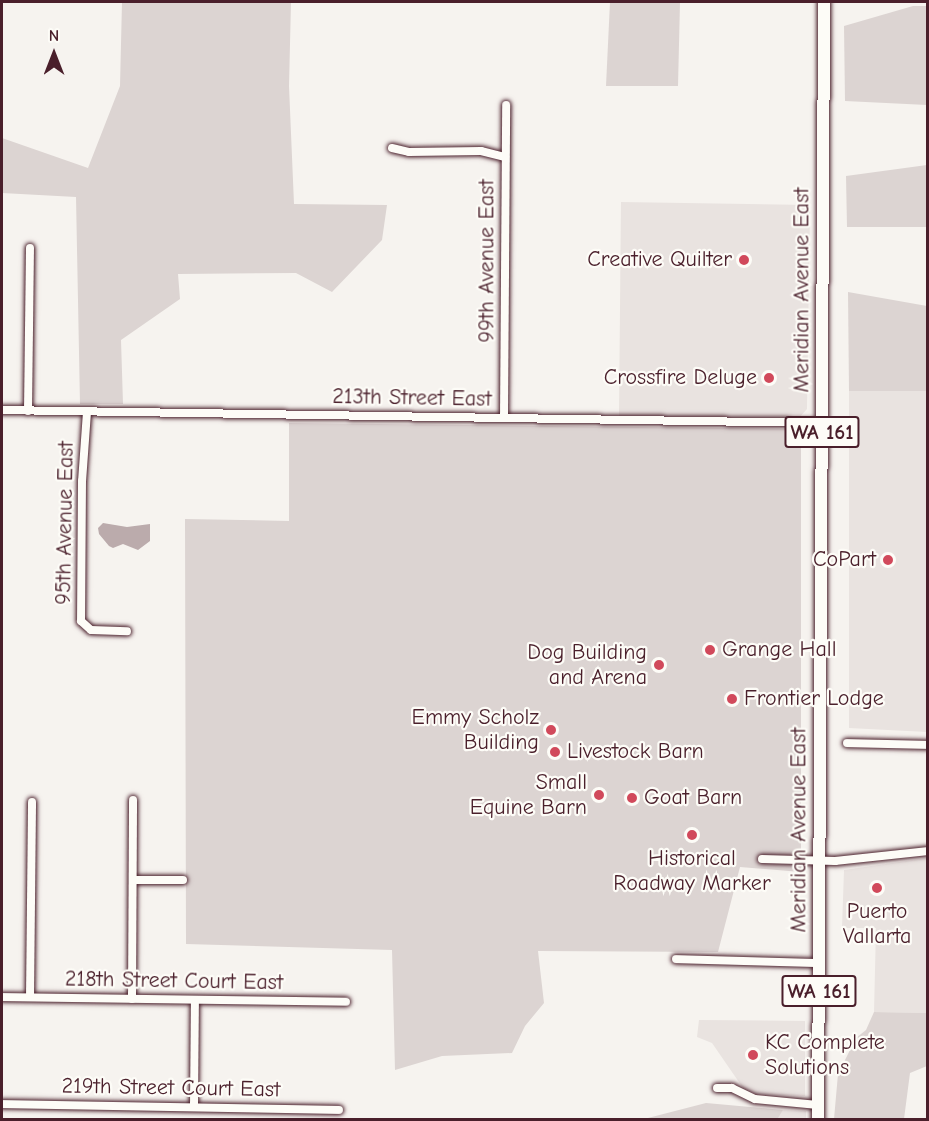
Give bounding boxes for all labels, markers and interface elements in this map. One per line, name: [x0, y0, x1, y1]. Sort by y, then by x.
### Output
north arrow: [24, 24, 84, 84]
text: N: [49, 27, 59, 45]
street label: 99th Avenue East: [474, 179, 500, 343]
street label: Meridian Avenue East: [789, 187, 815, 393]
place label: Creative Quilter: [587, 247, 732, 273]
marker: Creative Quilter: [737, 253, 751, 267]
place label: Crossfire Deluge: [604, 365, 757, 391]
marker: Crossfire Deluge: [762, 371, 776, 385]
street label: 213th Street East: [332, 383, 492, 413]
road number: WA 161: [783, 414, 861, 450]
street label: 95th Avenue East: [50, 441, 80, 605]
place label: CoPart: [813, 547, 876, 573]
marker: CoPart: [881, 553, 895, 567]
place label: Grange Hall: [722, 637, 837, 663]
place label: Dog Building and Arena: [527, 639, 647, 690]
marker: Grange Hall: [703, 643, 717, 657]
marker: Dog Building and Arena: [652, 658, 666, 672]
place label: Frontier Lodge: [744, 686, 884, 712]
marker: Frontier Lodge: [725, 692, 739, 706]
place label: Emmy Scholz Building: [412, 704, 539, 756]
marker: Emmy Scholz Building: [544, 723, 558, 737]
street label: Meridian Avenue East: [786, 727, 812, 933]
place label: Livestock Barn: [567, 739, 704, 765]
marker: Livestock Barn: [548, 745, 562, 759]
place label: Small Equine Barn: [470, 769, 587, 820]
place label: Goat Barn: [644, 785, 742, 811]
marker: Small Equine Barn: [592, 788, 606, 802]
marker: Goat Barn: [625, 791, 639, 805]
marker: Historical Roadway Marker: [685, 828, 699, 842]
place label: Historical Roadway Marker: [613, 845, 771, 896]
marker: Puerto Vallarta: [870, 881, 884, 895]
place label: Puerto Vallarta: [843, 898, 911, 950]
street label: 218th Street Court East: [65, 966, 283, 996]
road number: WA 161: [780, 973, 858, 1009]
place label: KC Complete Solutions: [765, 1029, 885, 1080]
marker: KC Complete Solutions: [746, 1048, 760, 1062]
street label: 219th Street Court East: [61, 1073, 281, 1103]

